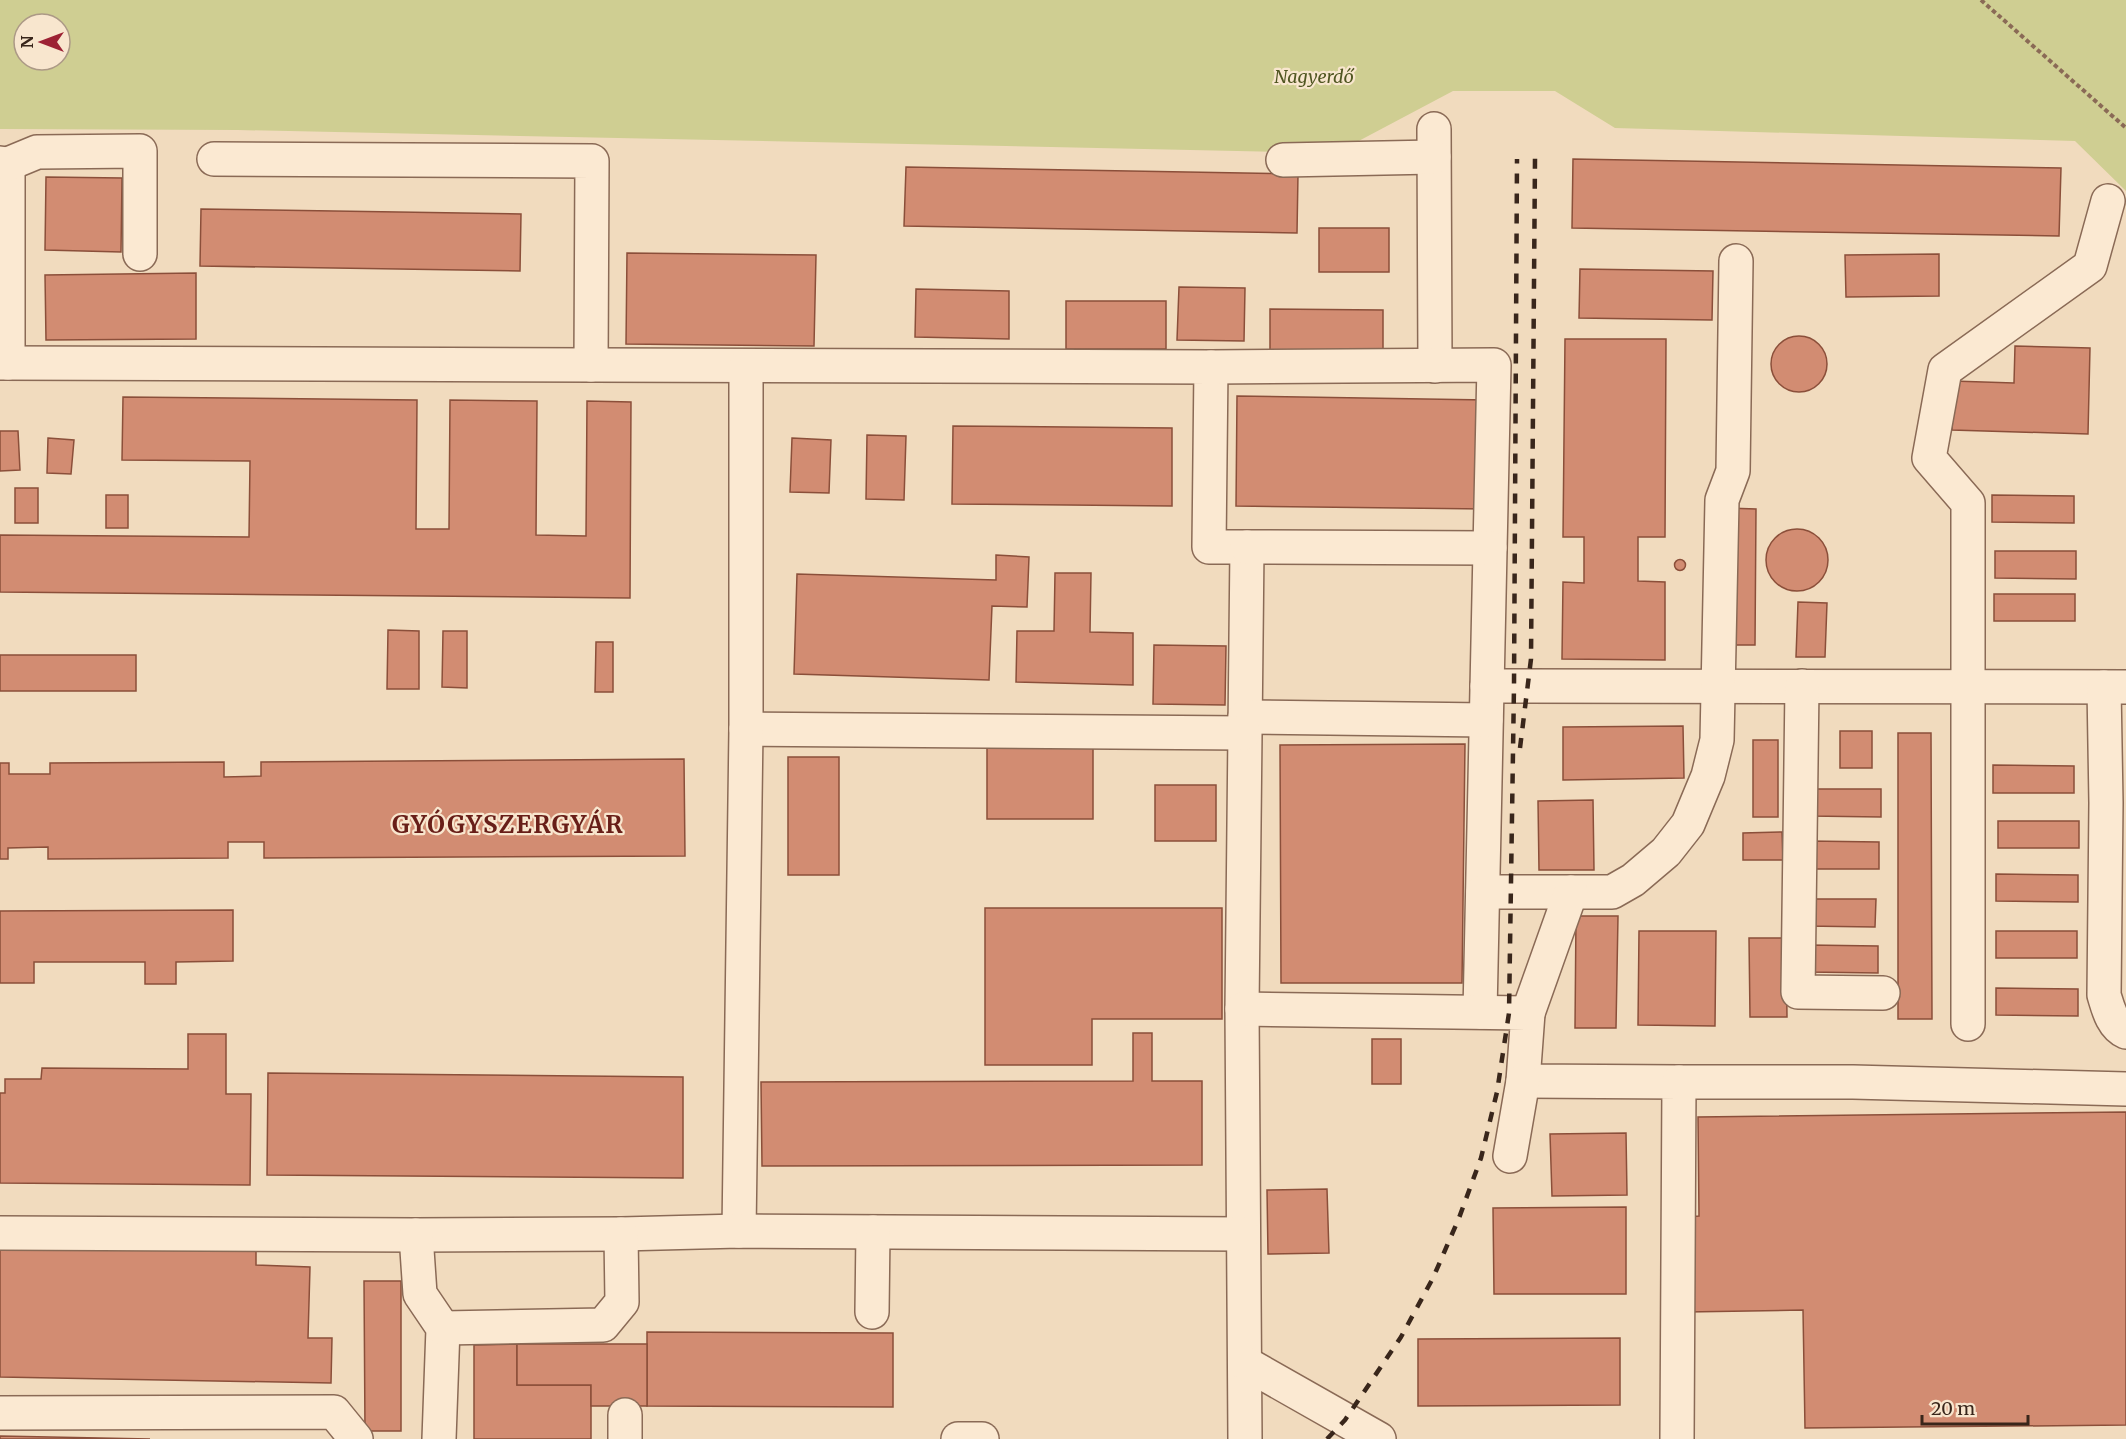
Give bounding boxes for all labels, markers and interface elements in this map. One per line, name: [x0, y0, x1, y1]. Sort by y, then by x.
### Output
north arrow: [12, 12, 72, 72]
text: N: [17, 35, 37, 48]
park label: Nagyerdő: [1274, 65, 1355, 88]
district label: GYÓGYSZERGYÁR: [392, 808, 624, 840]
scale bar: [1922, 1388, 2028, 1426]
text: 20 m: [1931, 1397, 1975, 1420]

